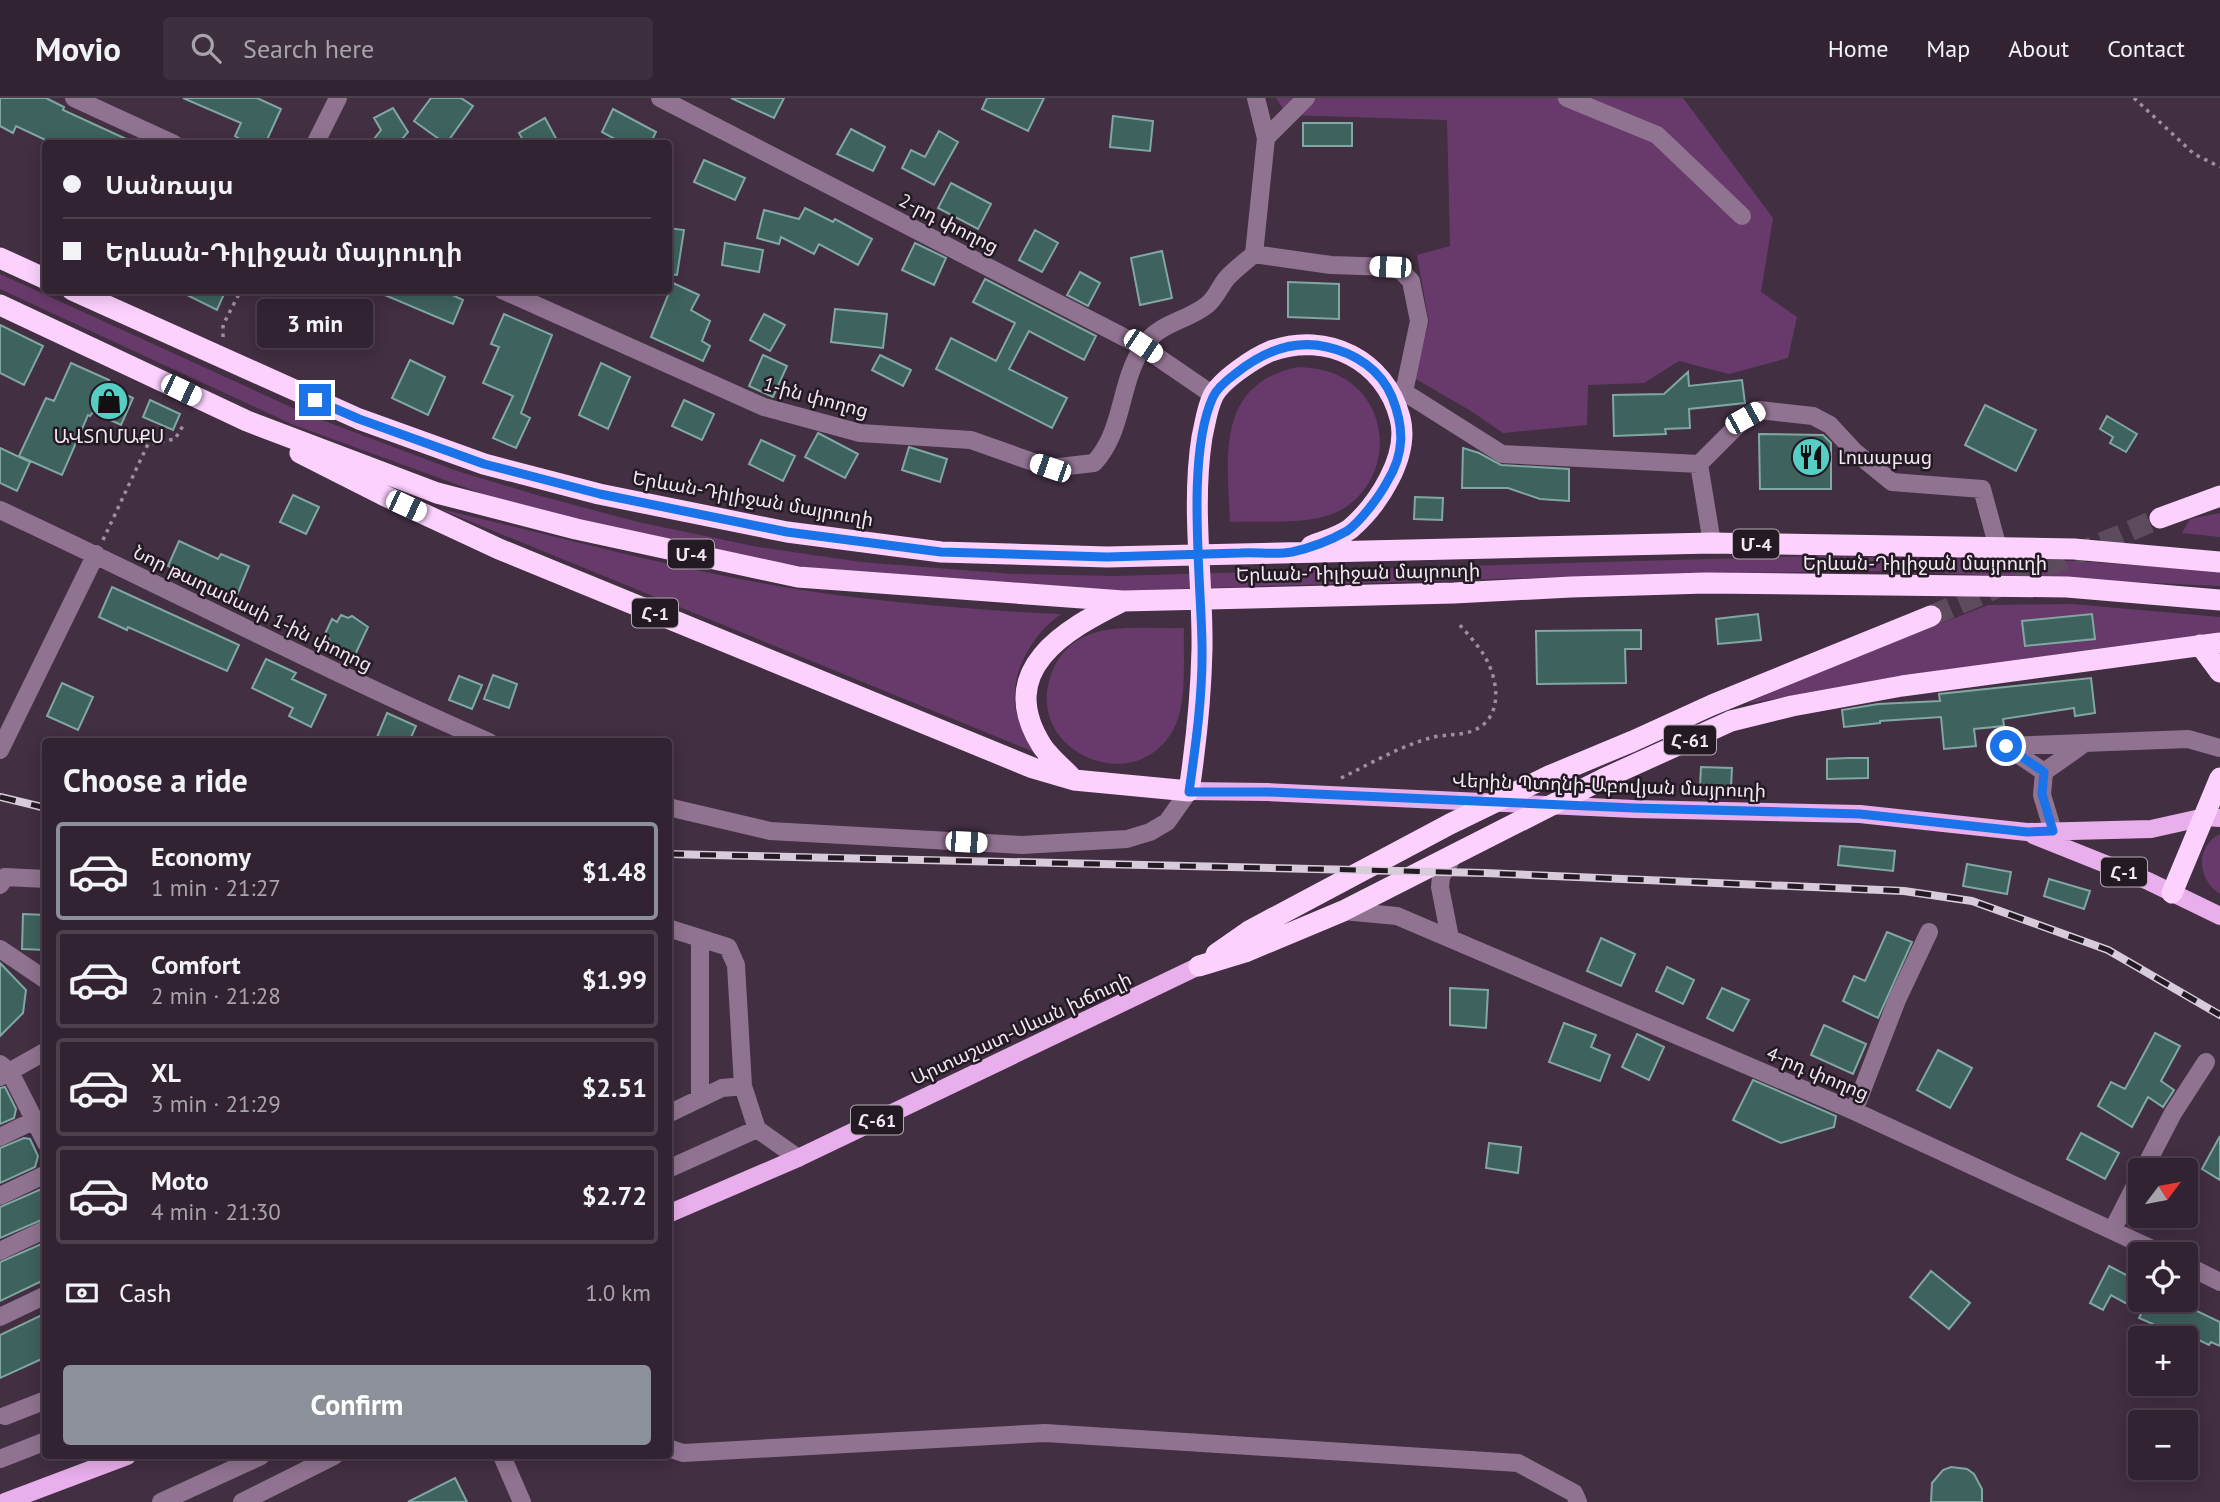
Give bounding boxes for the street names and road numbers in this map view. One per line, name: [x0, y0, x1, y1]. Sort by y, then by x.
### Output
street label: 2-րդ փողոց: [895, 188, 1003, 258]
street label: 1-ին փողոց: [761, 371, 871, 423]
street label: Երևան-Դիլիջան մայրուղի: [631, 465, 875, 531]
road number: Մ-4: [1733, 530, 1779, 559]
street label: Նոր թաղամասի 1-ին փողոց: [130, 540, 376, 676]
road number: Մ-4: [668, 540, 714, 568]
street label: Երևան-Դիլիջան մայրուղի: [1803, 551, 2047, 575]
street label: Երևան-Դիլիջան մայրուղի: [1236, 558, 1480, 586]
road number: Հ-1: [632, 598, 678, 628]
road number: Հ-61: [1664, 726, 1716, 754]
street label: Վերին Պտղնի-Աբովյան մայրուղի: [1452, 768, 1766, 802]
road number: Հ-1: [2101, 858, 2147, 886]
street label: Արտաշատ-Սևան խճուղի: [907, 966, 1135, 1090]
street label: 4-րդ փողոց: [1763, 1041, 1873, 1105]
road number: Հ-61: [851, 1105, 903, 1134]

